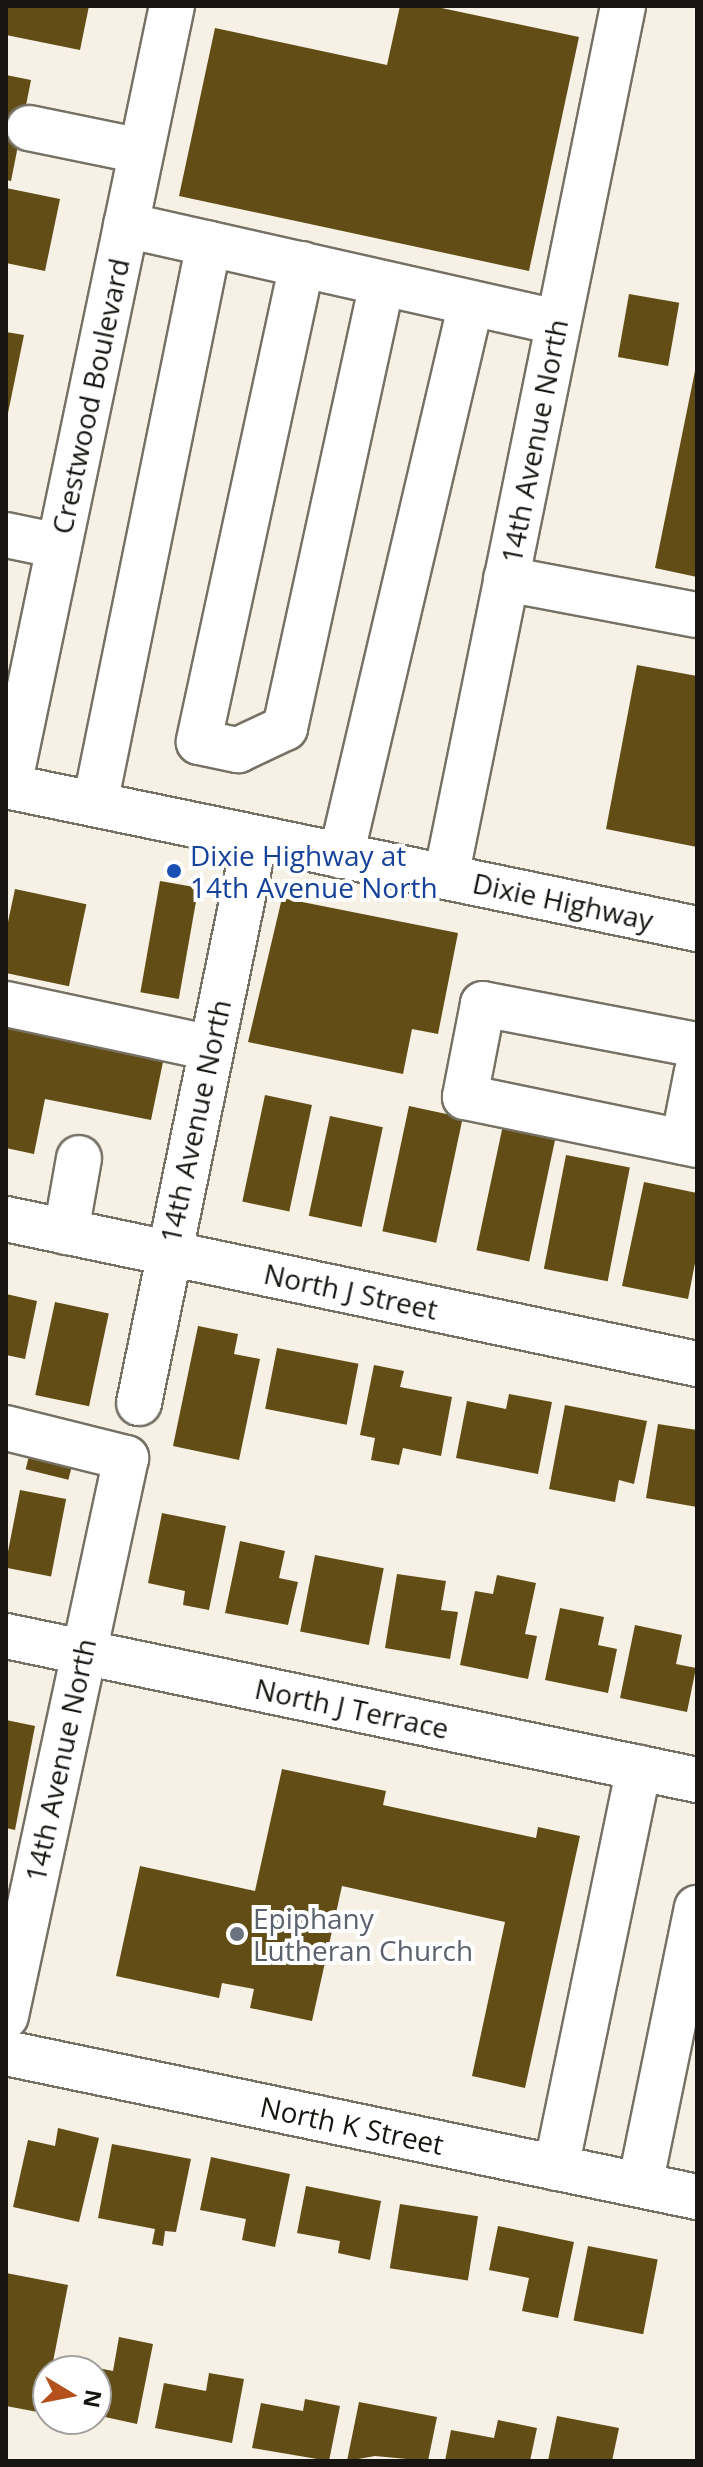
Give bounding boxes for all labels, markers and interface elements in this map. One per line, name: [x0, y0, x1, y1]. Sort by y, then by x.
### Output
street label: Crestwood Boulevard: [44, 255, 136, 537]
street label: 14th Avenue North: [494, 316, 574, 566]
place label: Dixie Highway at 14th Avenue North: [190, 838, 438, 904]
marker: Dixie Highway at 14th Avenue North: [165, 862, 183, 880]
street label: Dixie Highway: [470, 865, 656, 937]
street label: 14th Avenue North: [153, 996, 237, 1246]
street label: North J Street: [261, 1256, 441, 1326]
street label: 14th Avenue North: [18, 1635, 102, 1885]
street label: North J Terrace: [252, 1671, 452, 1745]
place label: Epiphany Lutheran Church: [253, 1901, 473, 1967]
marker: Epiphany Lutheran Church: [228, 1925, 246, 1943]
street label: North K Street: [257, 2089, 447, 2161]
north arrow: [32, 2355, 112, 2435]
text: N: [77, 2387, 110, 2410]

